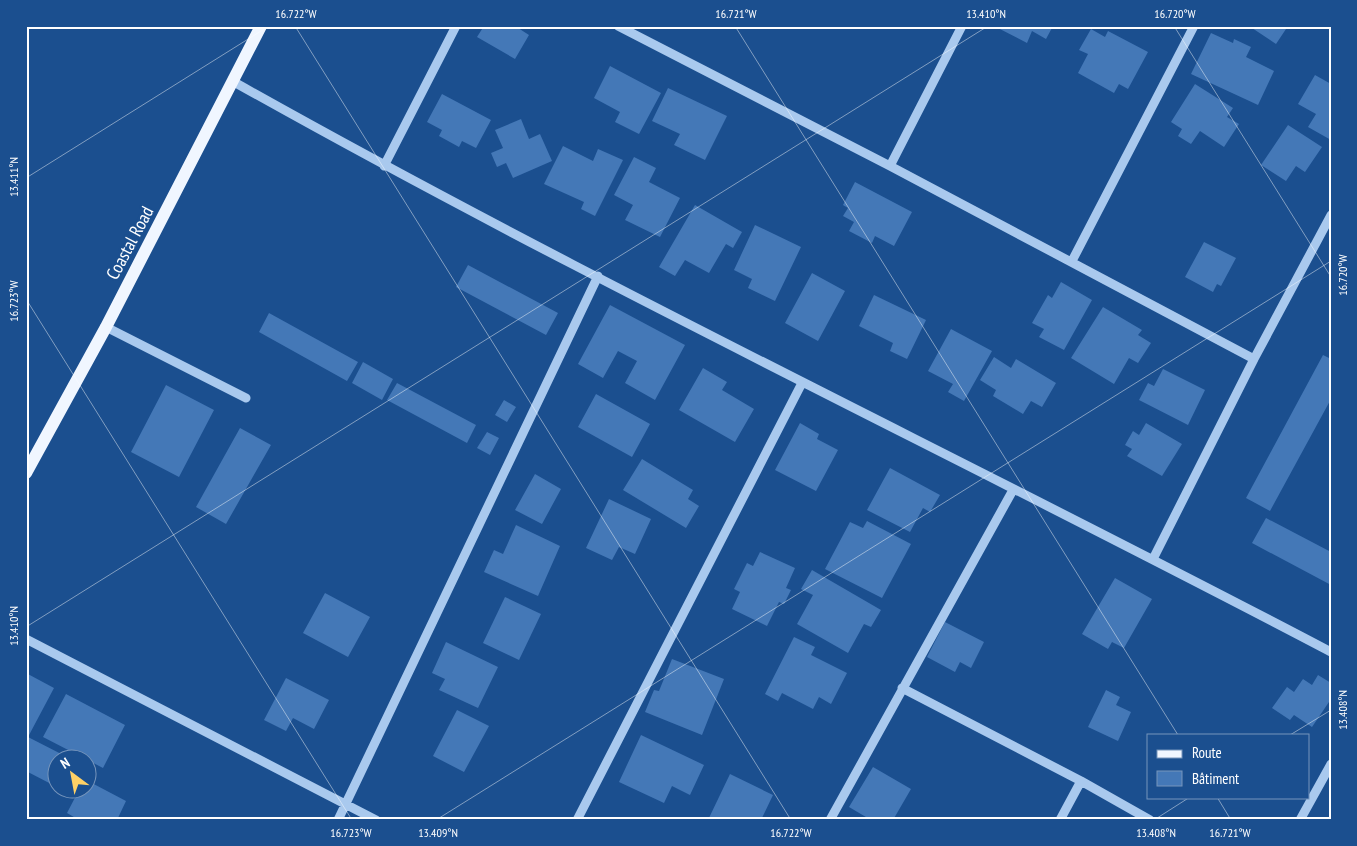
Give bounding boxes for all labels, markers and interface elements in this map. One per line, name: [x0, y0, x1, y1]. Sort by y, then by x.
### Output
text: 16.722°W: [275, 6, 317, 21]
text: 16.721°W: [715, 6, 757, 21]
text: 13.410°N: [966, 6, 1006, 21]
text: 16.720°W: [1154, 6, 1196, 21]
text: 13.411°N: [6, 157, 21, 197]
street label: Coastal Road: [101, 202, 158, 283]
text: 16.720°W: [1335, 254, 1350, 296]
text: 16.723°W: [6, 280, 21, 322]
text: 13.410°N: [6, 606, 21, 646]
text: 13.408°N: [1335, 690, 1350, 730]
legend: [1147, 734, 1310, 798]
text: Route: [1192, 743, 1222, 762]
north arrow: [48, 748, 98, 798]
text: N: [57, 753, 73, 773]
text: Bâtiment: [1192, 769, 1239, 788]
text: 16.723°W: [330, 825, 372, 840]
text: 13.409°N: [418, 825, 458, 840]
text: 16.722°W: [770, 825, 812, 840]
text: 13.408°N: [1136, 825, 1176, 840]
text: 16.721°W: [1209, 825, 1251, 840]

